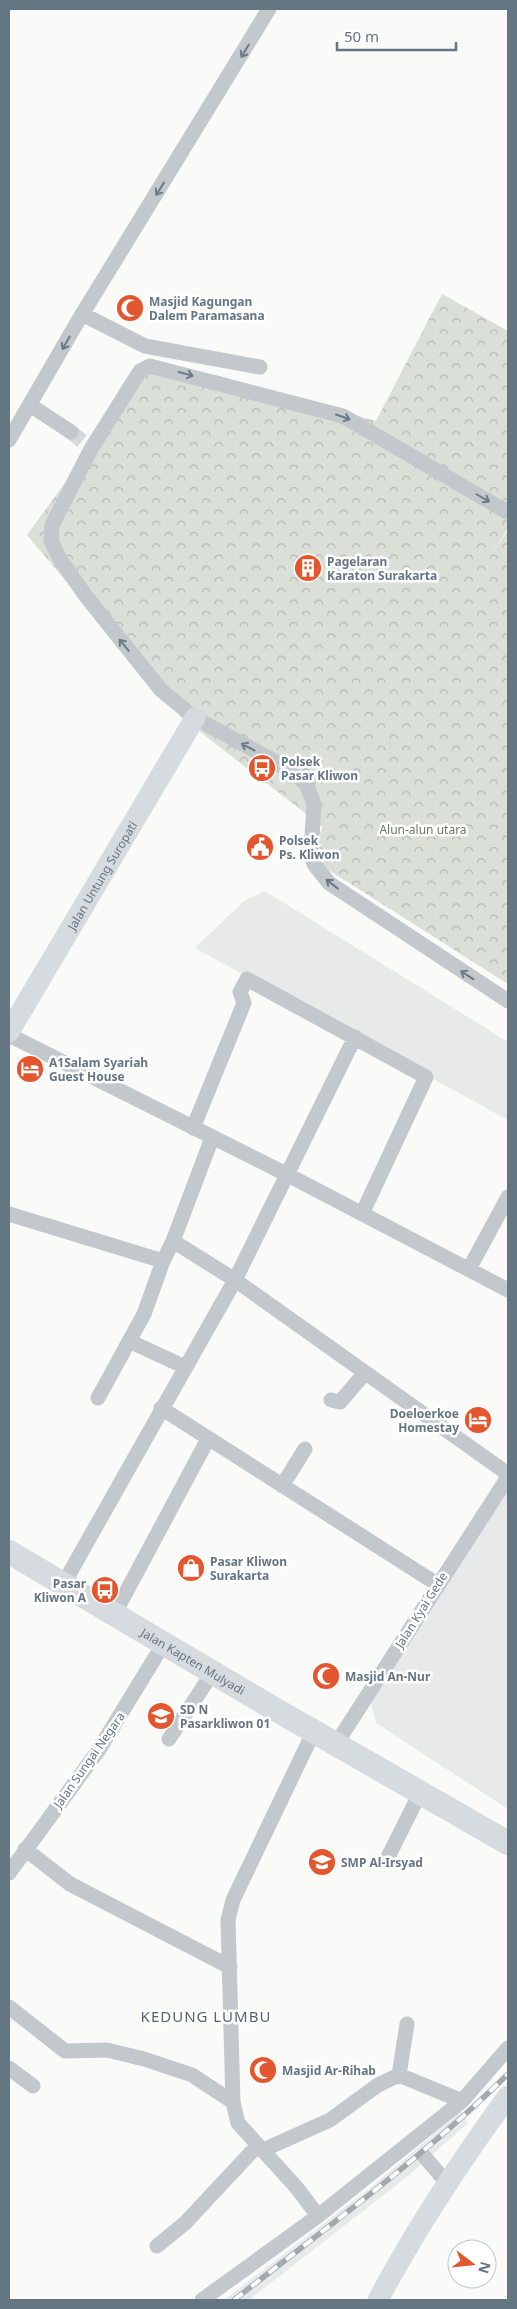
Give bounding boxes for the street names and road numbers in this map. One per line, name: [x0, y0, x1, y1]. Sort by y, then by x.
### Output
street label: Jalan Untung Suropati: [62, 818, 141, 934]
street label: Jalan Kyai Gede: [390, 1569, 451, 1652]
street label: Jalan Kapten Mulyadi: [137, 1623, 248, 1698]
street label: Jalan Sungai Negara: [49, 1709, 129, 1812]

